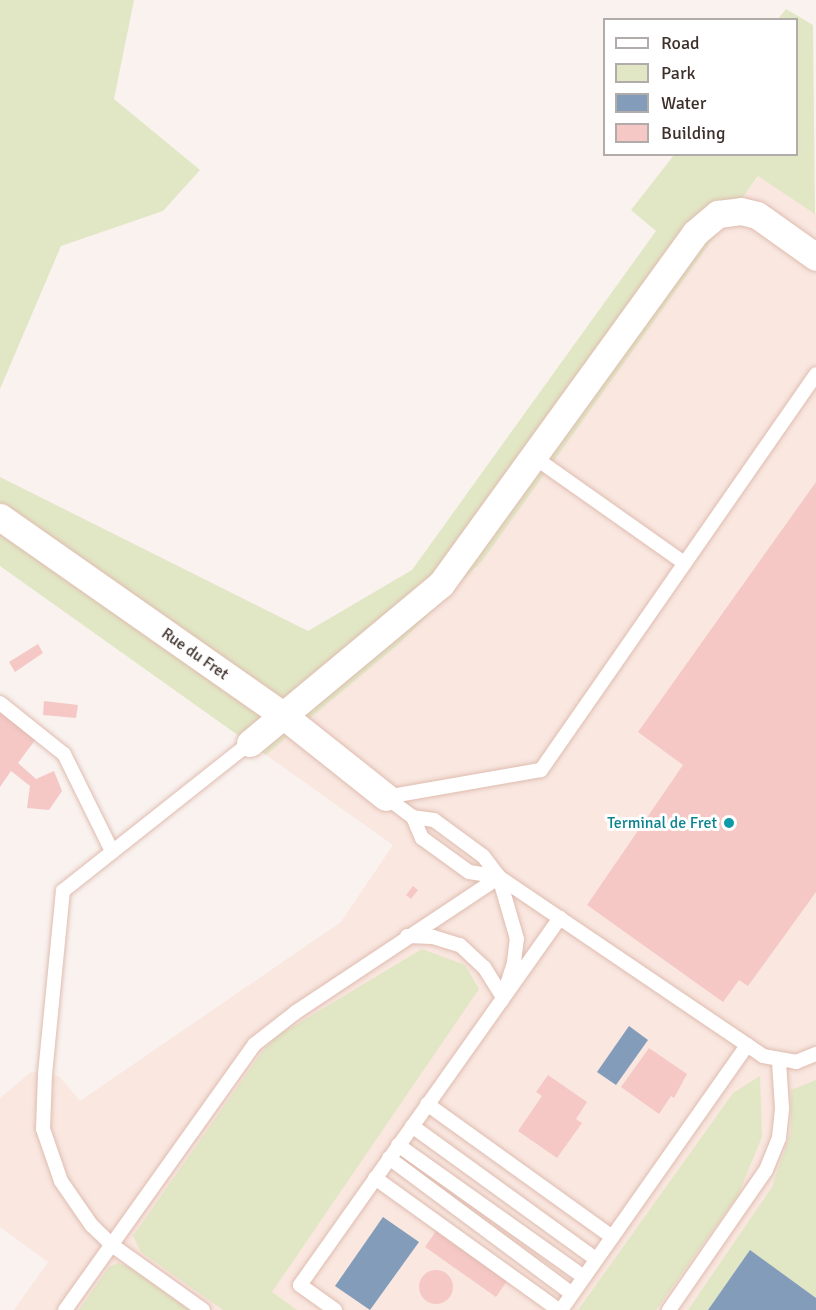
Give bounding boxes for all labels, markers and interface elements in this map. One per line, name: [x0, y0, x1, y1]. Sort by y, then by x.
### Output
legend: [603, 18, 798, 156]
text: Road: [661, 32, 700, 54]
text: Park: [661, 62, 696, 84]
text: Water: [661, 92, 706, 114]
text: Building: [661, 122, 725, 144]
street label: Rue du Fret: [158, 624, 232, 684]
place label: Terminal de Fret: [607, 813, 717, 833]
marker: Terminal de Fret: [722, 816, 736, 830]

